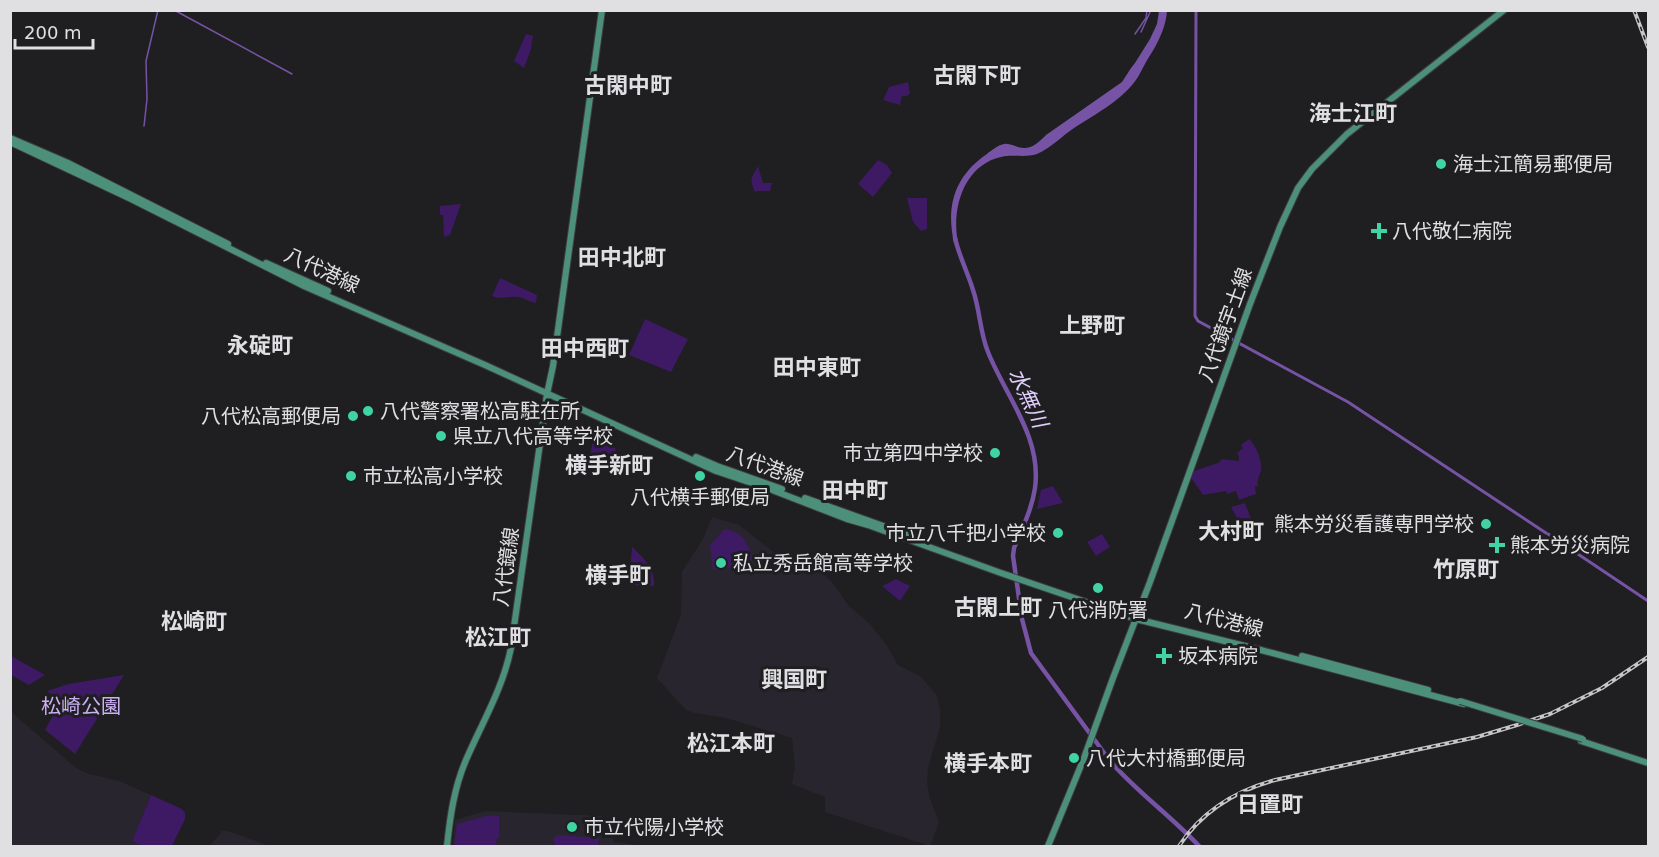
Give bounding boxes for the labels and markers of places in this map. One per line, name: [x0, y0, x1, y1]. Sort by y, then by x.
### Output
place label: 海士江簡易郵便局: [1453, 152, 1613, 176]
marker: 海士江簡易郵便局: [1434, 157, 1448, 171]
place label: 八代敬仁病院: [1392, 219, 1512, 243]
marker: 八代敬仁病院: [1370, 222, 1388, 240]
place label: 八代警察署松高駐在所: [380, 399, 580, 423]
place label: 八代松高郵便局: [201, 404, 341, 428]
marker: 八代警察署松高駐在所: [361, 404, 375, 418]
marker: 八代松高郵便局: [346, 409, 360, 423]
place label: 県立八代高等学校: [453, 424, 613, 448]
marker: 県立八代高等学校: [434, 429, 448, 443]
place label: 市立第四中学校: [843, 441, 983, 465]
marker: 市立第四中学校: [988, 446, 1002, 460]
place label: 市立松高小学校: [363, 464, 503, 488]
marker: 市立松高小学校: [344, 469, 358, 483]
marker: 八代横手郵便局: [693, 469, 707, 483]
place label: 八代横手郵便局: [630, 485, 770, 509]
place label: 熊本労災看護専門学校: [1274, 512, 1474, 536]
marker: 熊本労災看護専門学校: [1479, 517, 1493, 531]
place label: 市立八千把小学校: [886, 521, 1046, 545]
marker: 市立八千把小学校: [1051, 526, 1065, 540]
place label: 熊本労災病院: [1510, 533, 1630, 557]
marker: 熊本労災病院: [1488, 536, 1506, 554]
place label: 私立秀岳館高等学校: [733, 551, 913, 575]
marker: 私立秀岳館高等学校: [714, 556, 728, 570]
marker: 八代消防署: [1091, 581, 1105, 595]
place label: 八代消防署: [1048, 598, 1148, 622]
place label: 坂本病院: [1178, 644, 1258, 668]
marker: 坂本病院: [1155, 647, 1173, 665]
place label: 八代大村橋郵便局: [1086, 746, 1246, 770]
marker: 八代大村橋郵便局: [1067, 751, 1081, 765]
place label: 市立代陽小学校: [584, 815, 724, 839]
marker: 市立代陽小学校: [565, 820, 579, 834]

